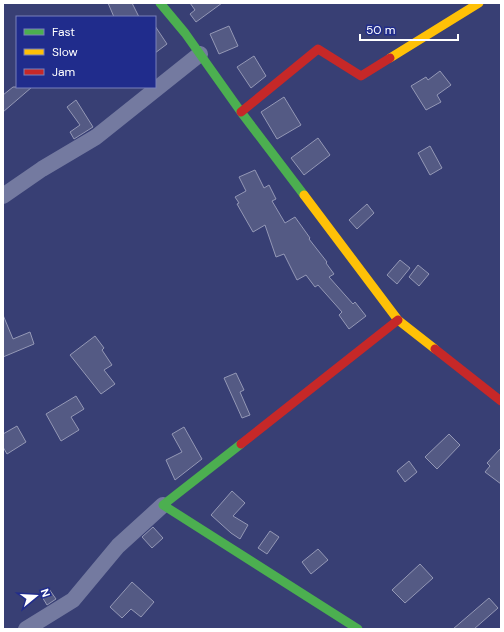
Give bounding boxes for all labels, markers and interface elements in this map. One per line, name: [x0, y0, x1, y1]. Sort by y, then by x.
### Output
legend: [16, 16, 156, 88]
scale bar: [360, 16, 458, 42]
text: 50 m: [366, 22, 395, 38]
text: Fast: [52, 24, 75, 40]
text: Slow: [52, 44, 78, 60]
text: Jam: [52, 64, 75, 80]
north arrow: [16, 576, 56, 616]
text: N: [38, 587, 53, 599]

